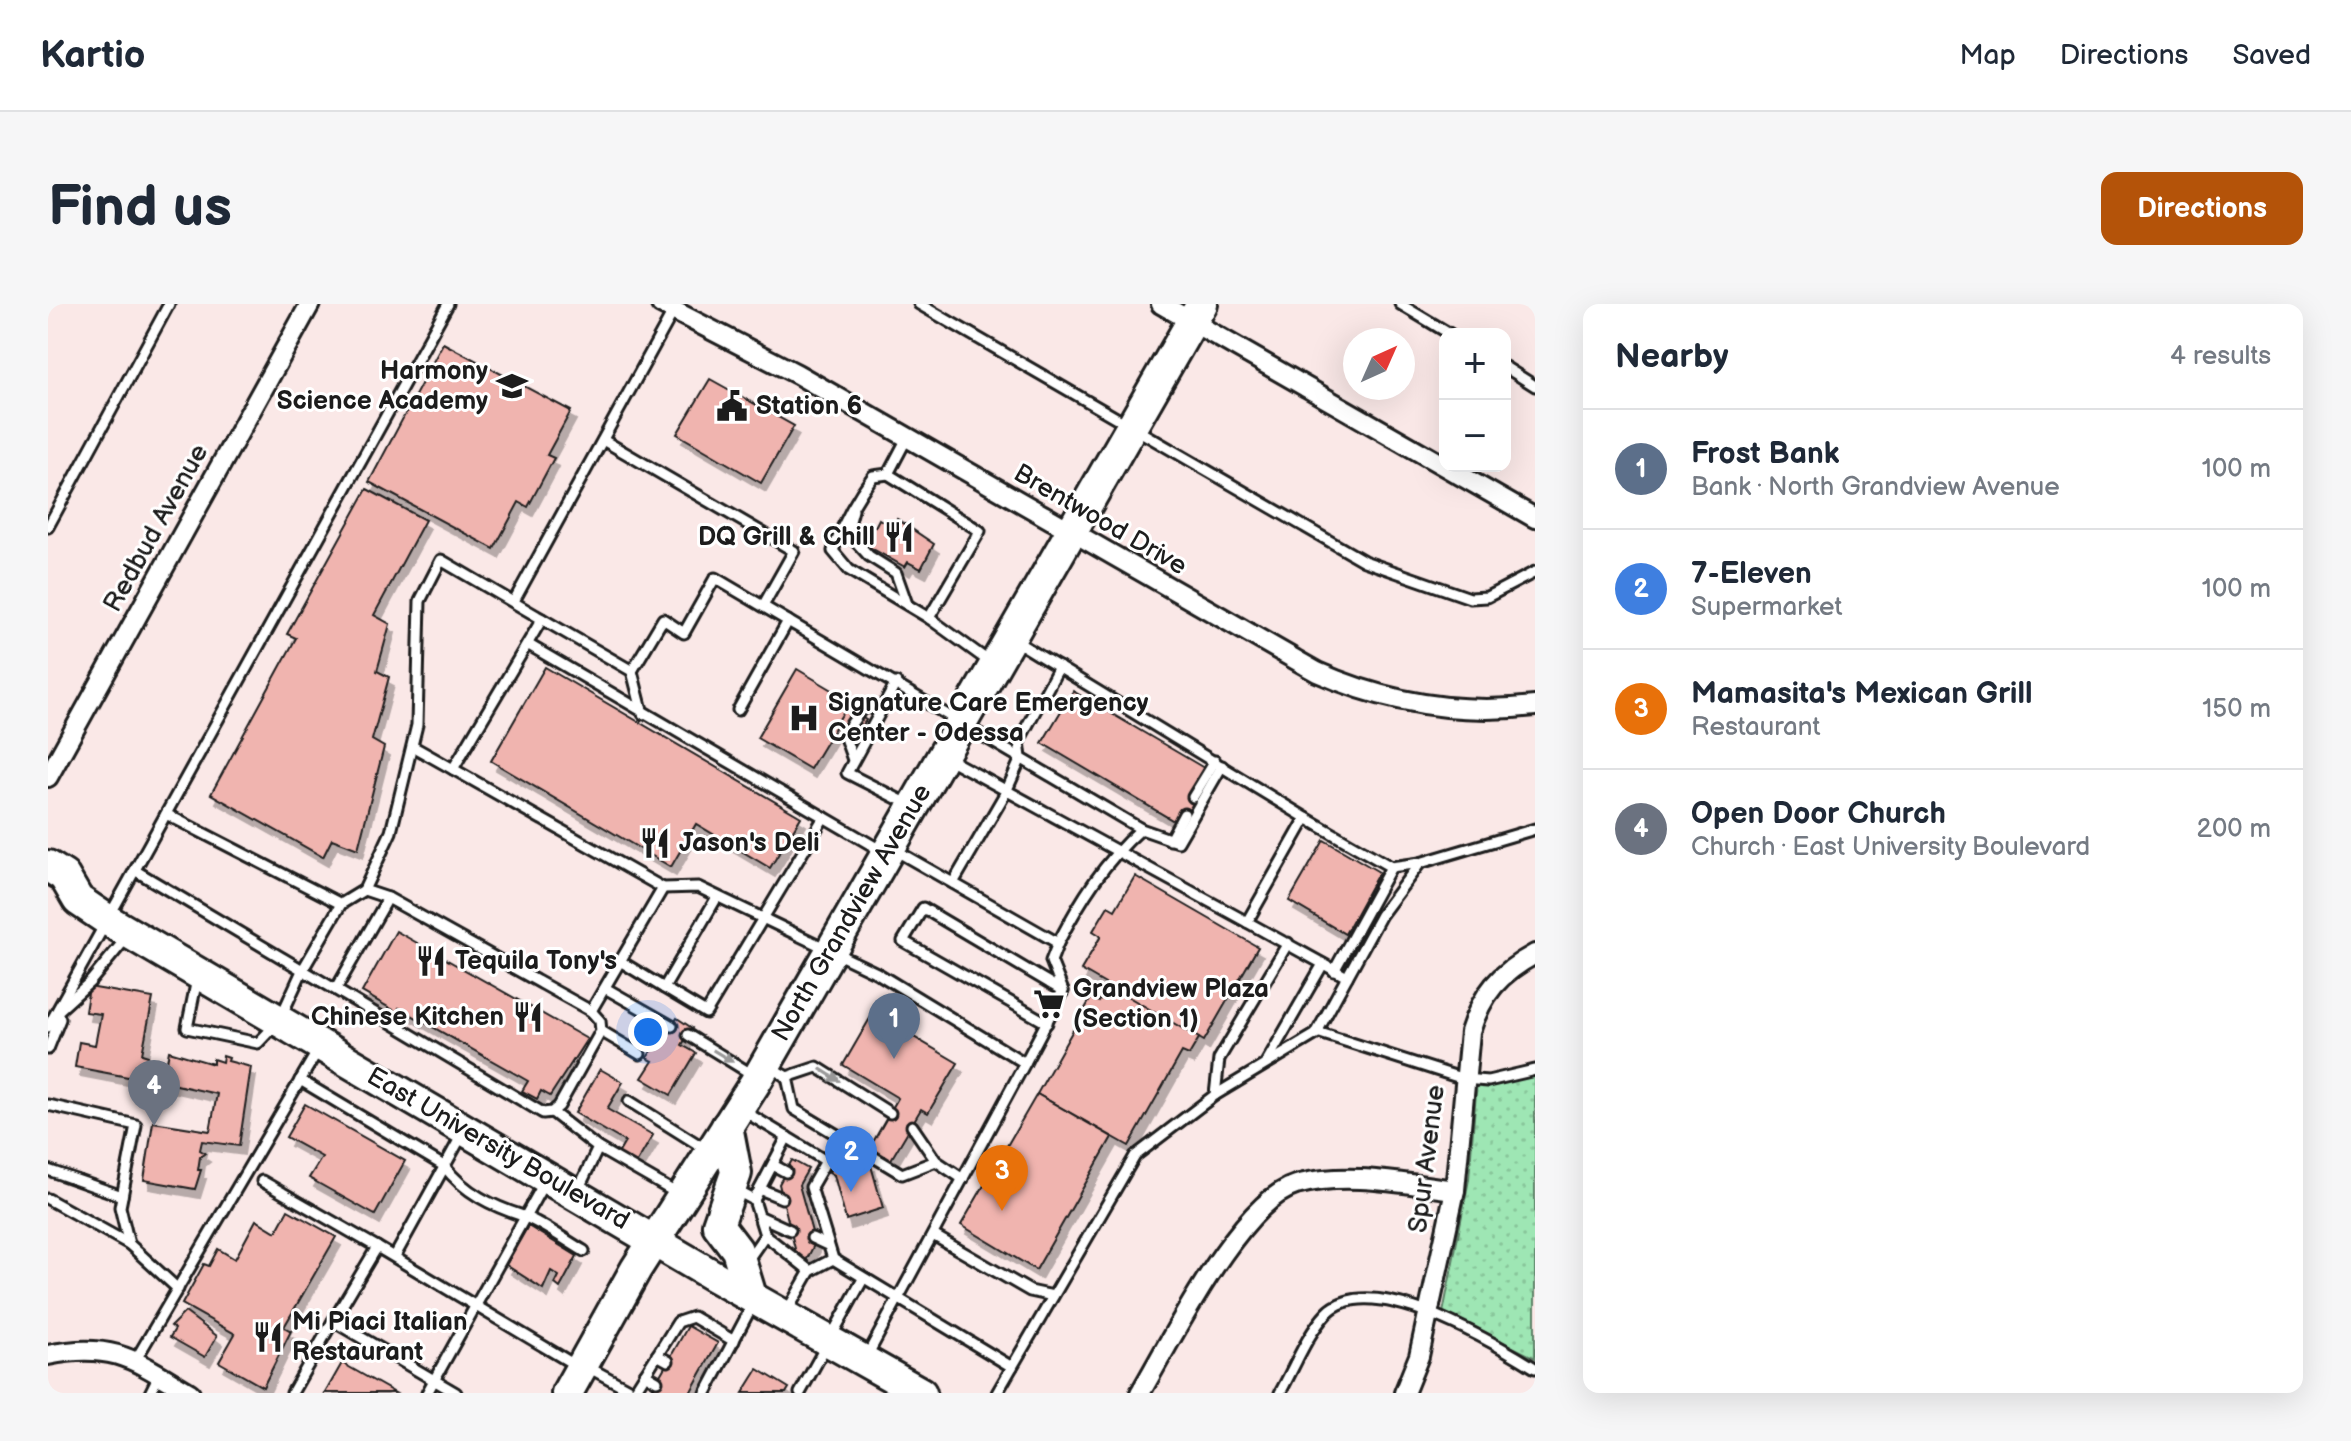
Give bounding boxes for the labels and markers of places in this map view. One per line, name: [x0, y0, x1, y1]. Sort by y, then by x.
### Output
place label: Harmony Science Academy: [277, 356, 488, 417]
school or university icon: Harmony Science Academy: [495, 369, 529, 403]
public building icon: Station 6: [715, 389, 749, 423]
place label: Station 6: [756, 391, 862, 422]
restaurant icon: DQ Grill & Chill: [882, 520, 916, 554]
place label: DQ Grill & Chill: [698, 522, 875, 553]
place label: Signature Care Emergency Center - Odessa: [828, 688, 1149, 749]
hospital icon: Signature Care Emergency Center - Odessa: [787, 701, 821, 735]
restaurant icon: Jason's Deli: [638, 826, 672, 860]
place label: Jason's Deli: [679, 828, 820, 859]
restaurant icon: Tequila Tony's: [414, 944, 448, 978]
place label: Tequila Tony's: [455, 946, 617, 977]
place label: Grandview Plaza (Section 1): [1073, 974, 1269, 1035]
supermarket icon: Grandview Plaza (Section 1): [1032, 987, 1066, 1021]
pin: 1: [868, 993, 920, 1059]
restaurant icon: Chinese Kitchen: [511, 1000, 545, 1034]
place label: Chinese Kitchen: [311, 1002, 504, 1033]
pin: 4: [128, 1060, 180, 1126]
pin: 2: [825, 1126, 877, 1192]
pin: 3: [976, 1145, 1028, 1211]
place label: Mi Piaci Italian Restaurant: [292, 1307, 467, 1368]
restaurant icon: Mi Piaci Italian Restaurant: [251, 1320, 285, 1354]

